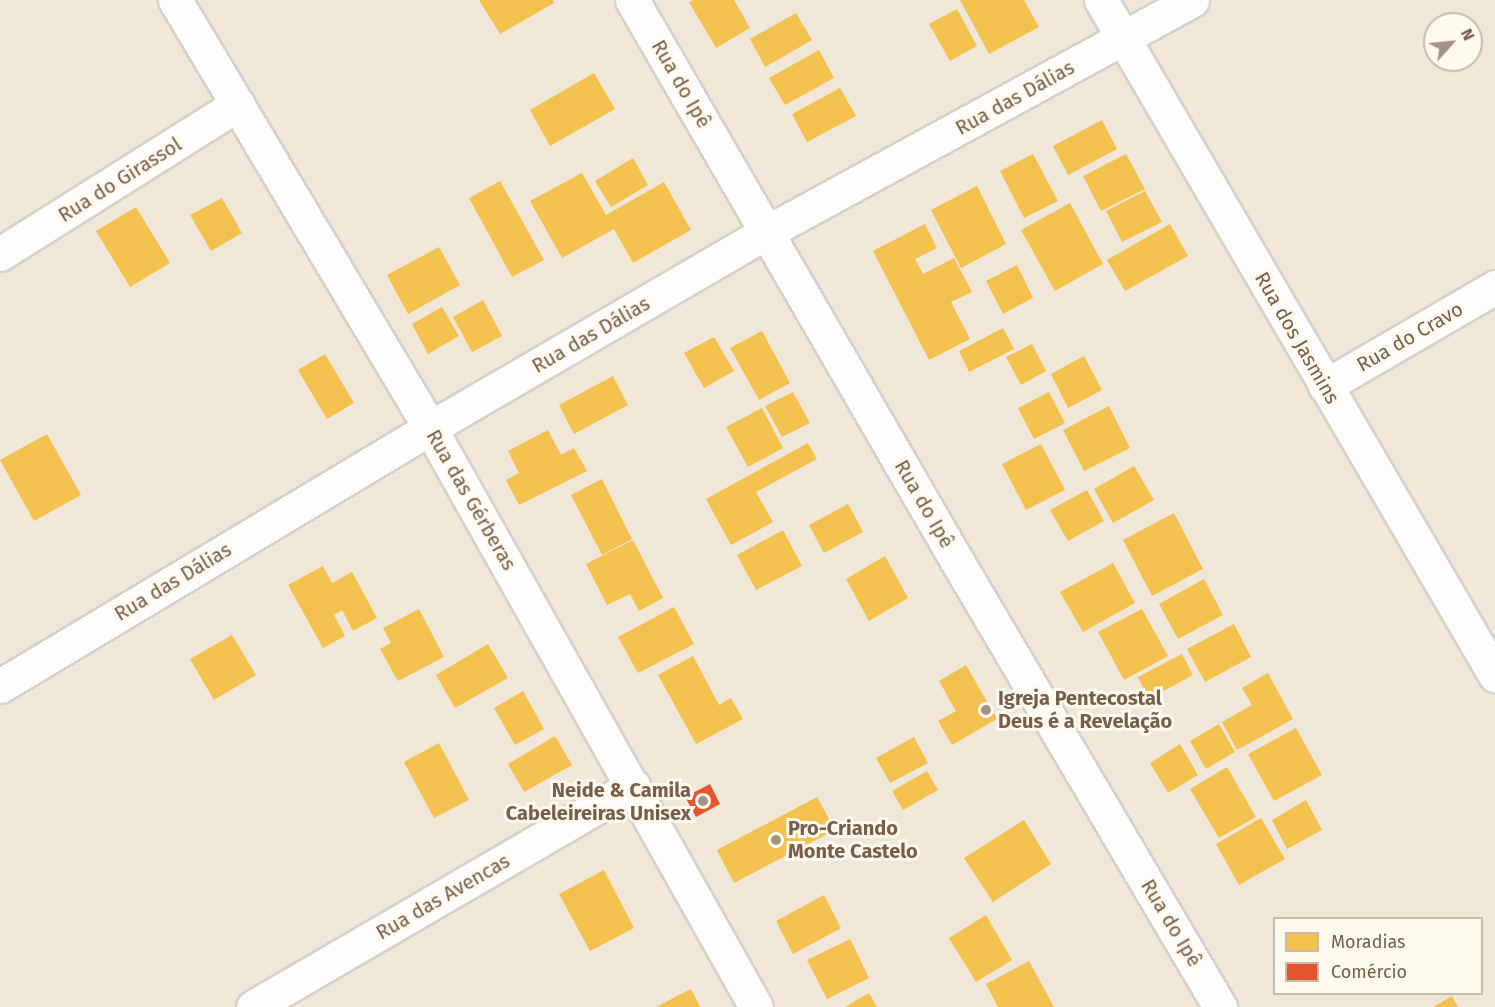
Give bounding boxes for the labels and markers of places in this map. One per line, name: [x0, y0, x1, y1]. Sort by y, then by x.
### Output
place label: Igreja Pentecostal Deus é a Revelação: [998, 686, 1172, 733]
marker: Igreja Pentecostal Deus é a Revelação: [979, 703, 993, 717]
place label: Neide & Camila Cabeleireiras Unisex: [506, 778, 691, 825]
marker: Neide & Camila Cabeleireiras Unisex: [696, 794, 710, 808]
place label: Pro-Criando Monte Castelo: [788, 816, 918, 863]
marker: Pro-Criando Monte Castelo: [769, 833, 783, 847]

